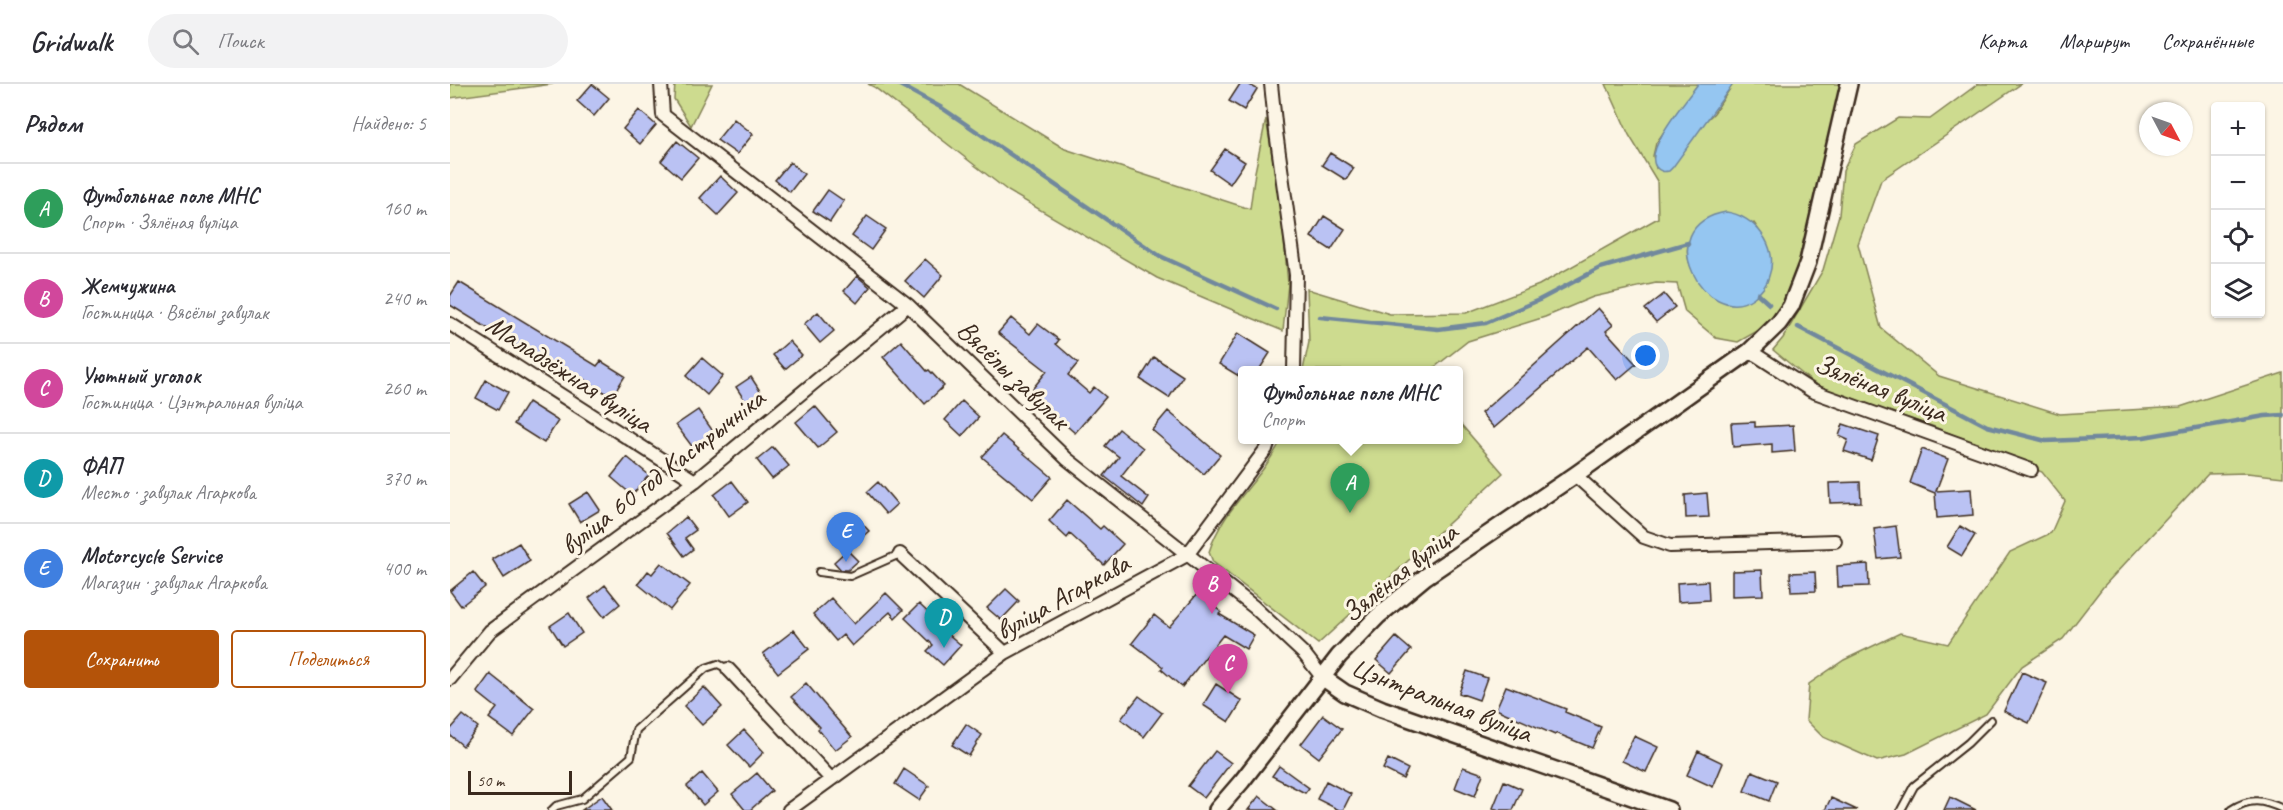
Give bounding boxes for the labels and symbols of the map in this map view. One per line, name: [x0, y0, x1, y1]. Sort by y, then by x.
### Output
north arrow: [2139, 102, 2193, 156]
street label: Маладзёжная вуліца: [480, 307, 661, 441]
street label: Вясёлы завулак: [949, 312, 1079, 439]
your location: [1631, 341, 1660, 370]
street label: Зялёная вуліца: [1810, 345, 1954, 430]
street label: вуліца 60 год Кастрычніка: [553, 379, 773, 562]
pin: A: [1330, 464, 1370, 513]
pin: E: [826, 512, 866, 562]
street label: Зялёная вуліца: [1334, 514, 1466, 630]
street label: вуліца Агаркава: [989, 544, 1137, 648]
pin: B: [1192, 564, 1232, 614]
pin: D: [924, 598, 964, 648]
pin: C: [1208, 644, 1248, 694]
street label: Цэнтральная вуліца: [1346, 649, 1539, 751]
scale bar: [468, 768, 572, 796]

